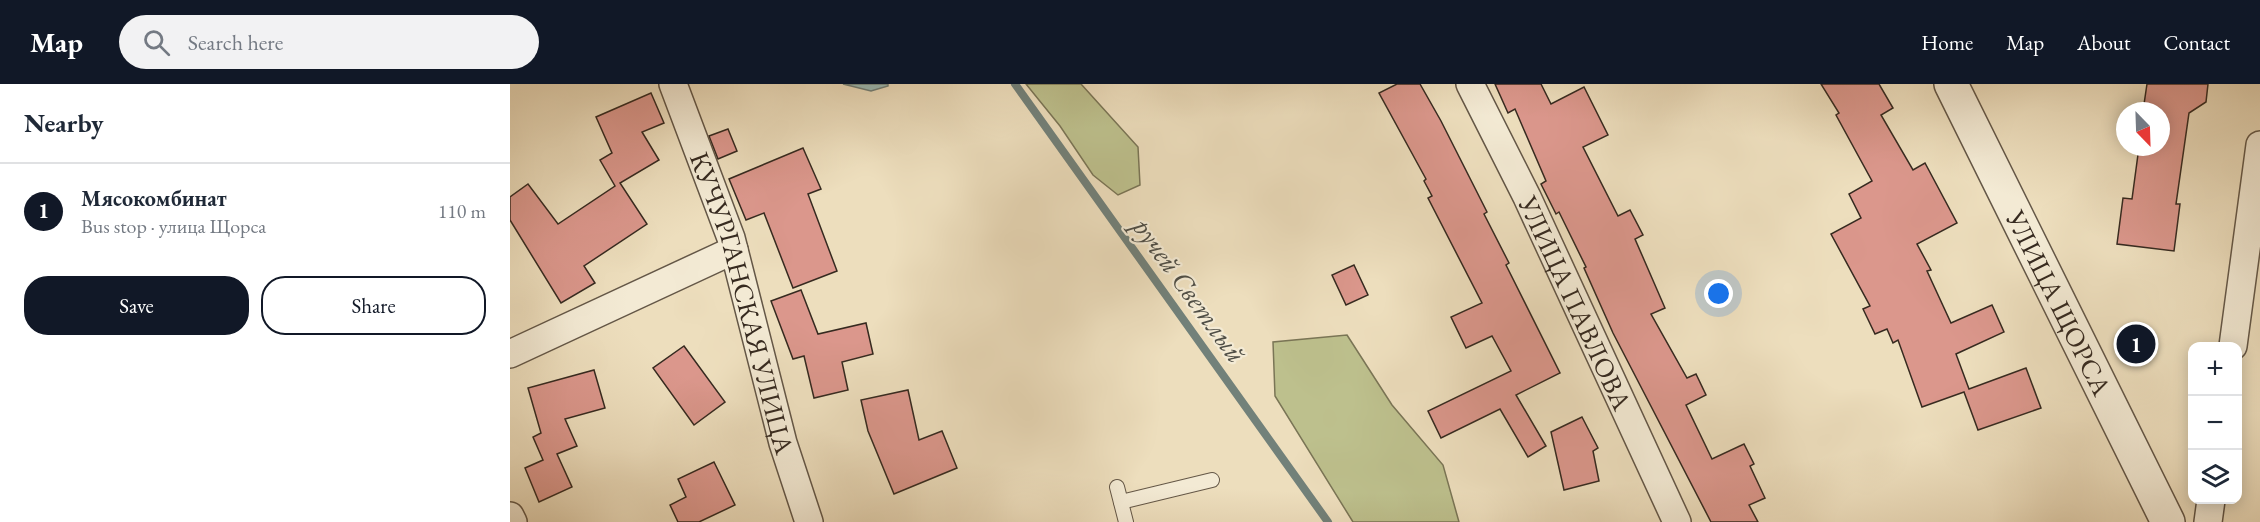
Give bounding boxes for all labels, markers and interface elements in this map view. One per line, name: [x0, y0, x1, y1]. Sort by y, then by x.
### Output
search box: [119, 15, 539, 69]
text: Map: [30, 24, 83, 60]
icon: search: [140, 26, 173, 59]
text: Search here: [188, 28, 283, 57]
text: Home: [1921, 29, 1973, 56]
text: Map: [2006, 29, 2044, 56]
text: About: [2077, 29, 2130, 56]
text: Contact: [2163, 29, 2230, 56]
north arrow: [2116, 102, 2170, 156]
text: Nearby: [24, 106, 104, 140]
street label: КУЧУРГАНСКАЯ УЛИЦА: [683, 147, 803, 459]
text: Мясокомбинат: [81, 184, 227, 213]
street label: УЛИЦА ПАВЛОВА: [1511, 189, 1640, 416]
text: 1: [38, 198, 49, 224]
text: 110 m: [438, 198, 486, 224]
street label: УЛИЦА ЩОРСА: [1998, 203, 2120, 401]
water label: ручей Светлый: [1123, 207, 1255, 370]
text: Bus stop · улица Щорса: [81, 213, 266, 239]
button: Save: [24, 276, 249, 335]
button: Share: [261, 276, 486, 335]
your location: [1704, 279, 1733, 308]
pin: 1: [2116, 322, 2156, 366]
map controls: [2188, 342, 2242, 504]
button: +: [2188, 342, 2242, 396]
button: −: [2188, 396, 2242, 450]
button: layers: [2188, 450, 2242, 504]

